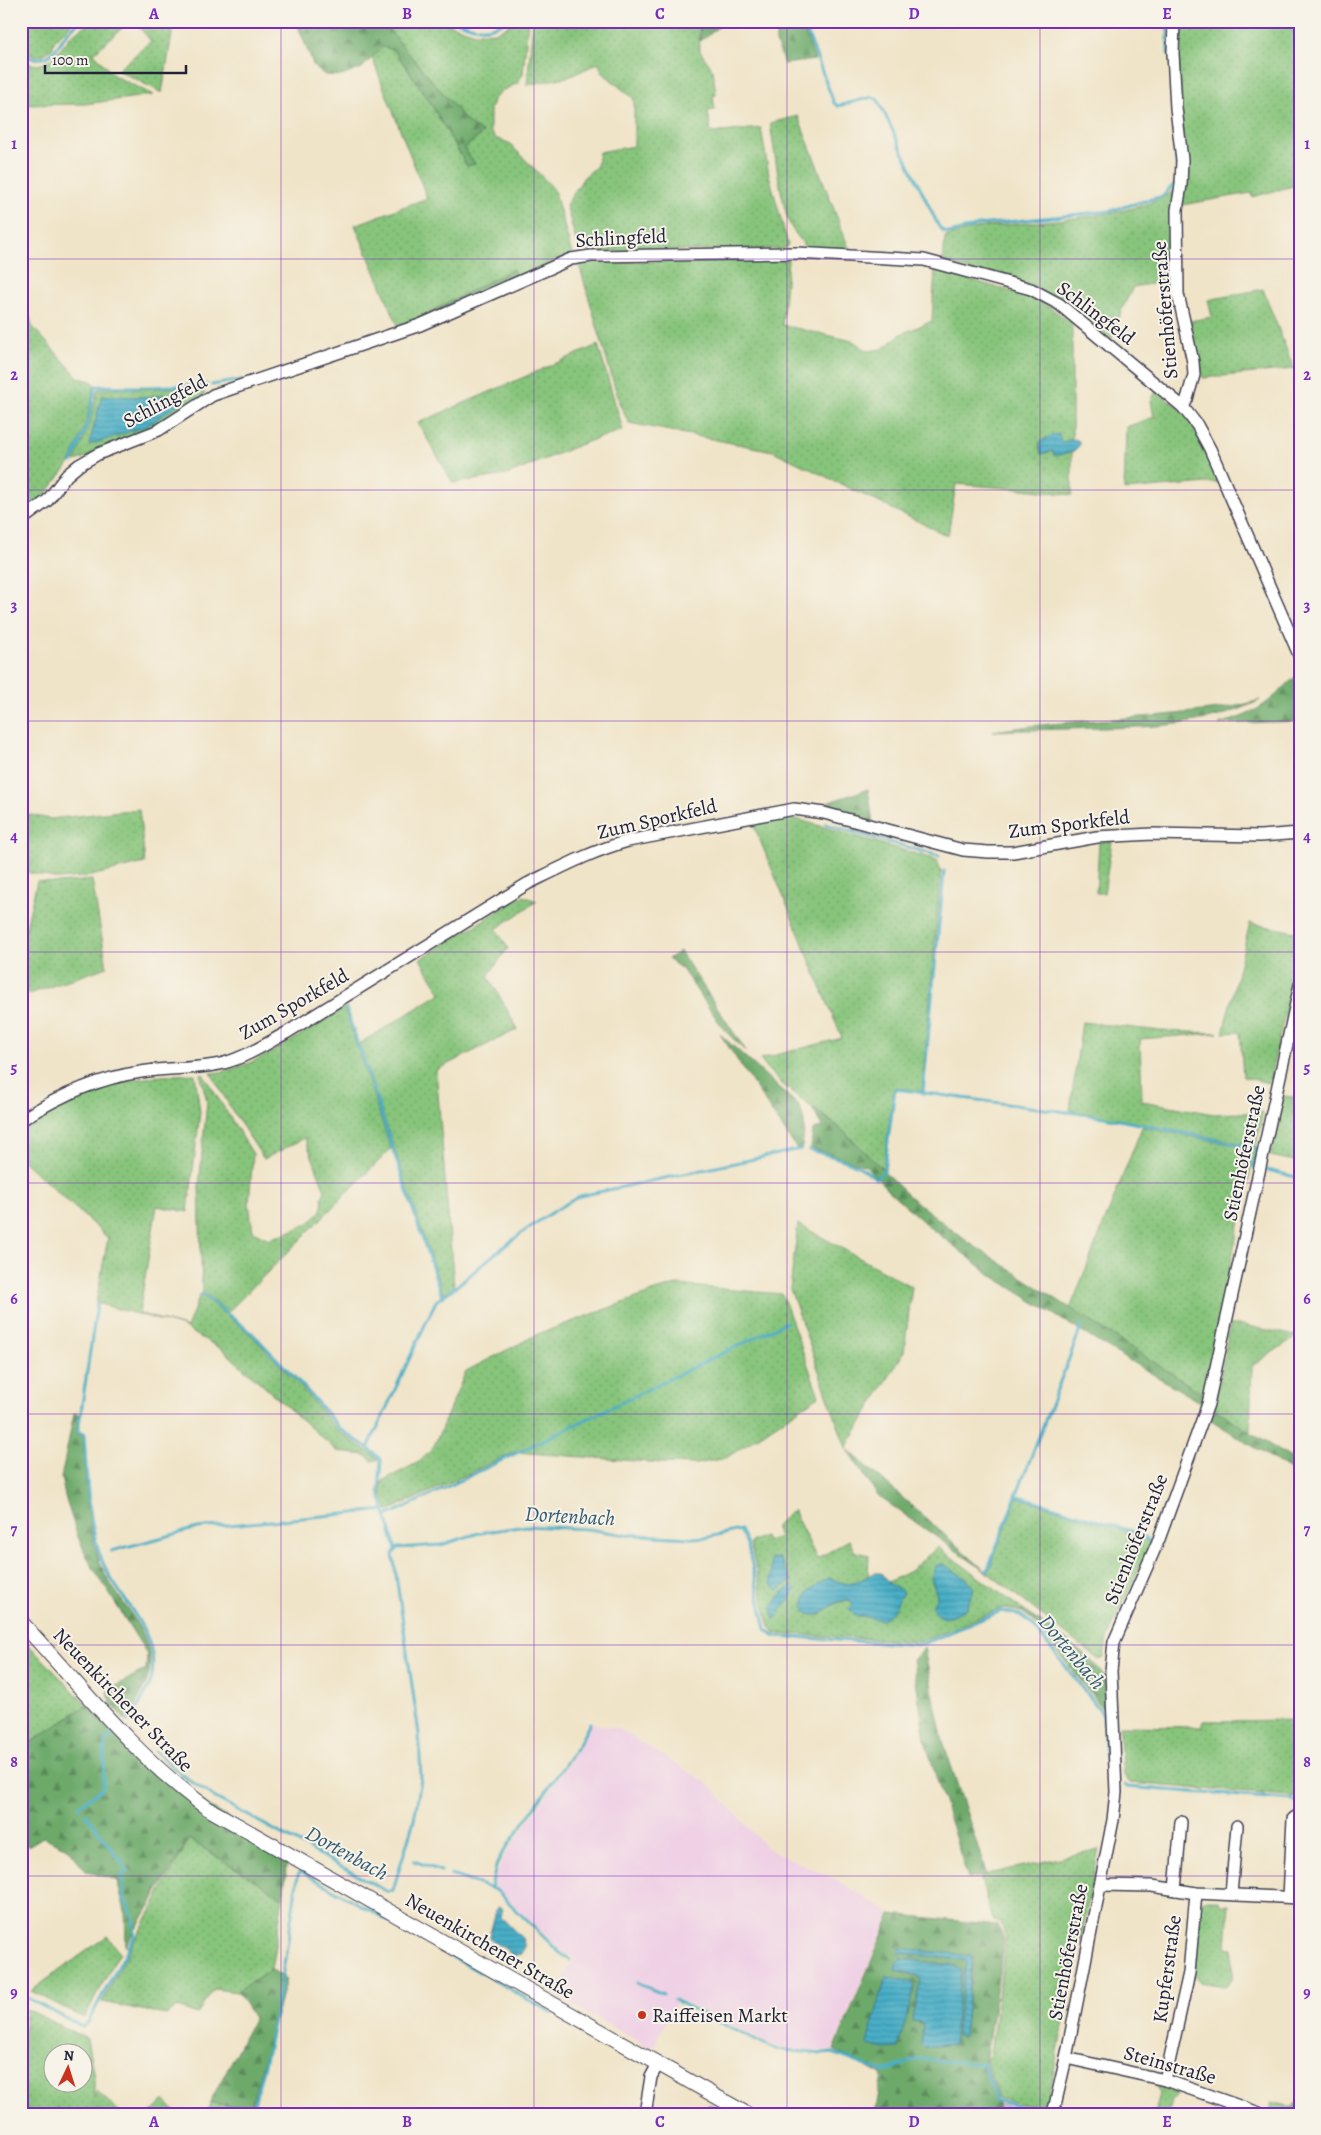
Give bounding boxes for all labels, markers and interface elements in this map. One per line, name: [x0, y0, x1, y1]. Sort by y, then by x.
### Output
text: A: [148, 3, 160, 25]
text: B: [402, 3, 412, 25]
text: C: [655, 3, 665, 25]
text: D: [908, 3, 920, 25]
text: E: [1162, 3, 1172, 25]
scale bar: [45, 42, 186, 74]
text: 100 m: [52, 50, 89, 70]
text: 1: [11, 133, 17, 155]
text: 1: [1304, 133, 1310, 155]
street label: Schlingfeld: [575, 222, 668, 254]
street label: Stienhöferstraße: [1146, 240, 1184, 380]
street label: Schlingfeld: [1051, 275, 1141, 351]
text: 2: [10, 364, 18, 386]
text: 2: [1303, 364, 1311, 386]
street label: Schlingfeld: [118, 367, 212, 434]
text: 3: [11, 595, 18, 617]
text: 3: [1304, 595, 1311, 617]
street label: Zum Sporkfeld: [594, 792, 720, 846]
street label: Zum Sporkfeld: [1007, 803, 1132, 845]
text: 4: [10, 826, 18, 848]
text: 4: [1303, 826, 1311, 848]
street label: Zum Sporkfeld: [234, 962, 354, 1046]
text: 5: [11, 1057, 18, 1079]
text: 5: [1304, 1057, 1311, 1079]
street label: Stienhöferstraße: [1216, 1082, 1272, 1224]
text: 6: [10, 1288, 18, 1310]
text: 6: [1303, 1288, 1311, 1310]
street label: Stienhöferstraße: [1098, 1470, 1174, 1608]
water label: Dortenbach: [524, 1500, 616, 1532]
text: 7: [11, 1519, 18, 1541]
text: 7: [1304, 1519, 1311, 1541]
water label: Dortenbach: [1032, 1608, 1112, 1696]
street label: Neuenkirchener Straße: [47, 1622, 199, 1778]
text: 8: [10, 1751, 18, 1773]
text: 8: [1303, 1751, 1311, 1773]
water label: Dortenbach: [301, 1819, 393, 1887]
street label: Stienhöferstraße: [1042, 1881, 1094, 2023]
street label: Neuenkirchener Straße: [400, 1887, 580, 2005]
street label: Kupferstraße: [1146, 1913, 1188, 2025]
text: 9: [10, 1982, 18, 2004]
text: 9: [1303, 1982, 1311, 2004]
place label: Raiffeisen Markt: [652, 2002, 788, 2029]
marker: Raiffeisen Markt: [636, 2009, 648, 2021]
street label: Steinstraße: [1121, 2039, 1219, 2091]
north arrow: [42, 2042, 92, 2092]
text: N: [63, 2046, 75, 2065]
text: A: [148, 2111, 160, 2133]
text: B: [402, 2111, 412, 2133]
text: C: [655, 2111, 665, 2133]
text: D: [908, 2111, 920, 2133]
text: E: [1162, 2111, 1172, 2133]

